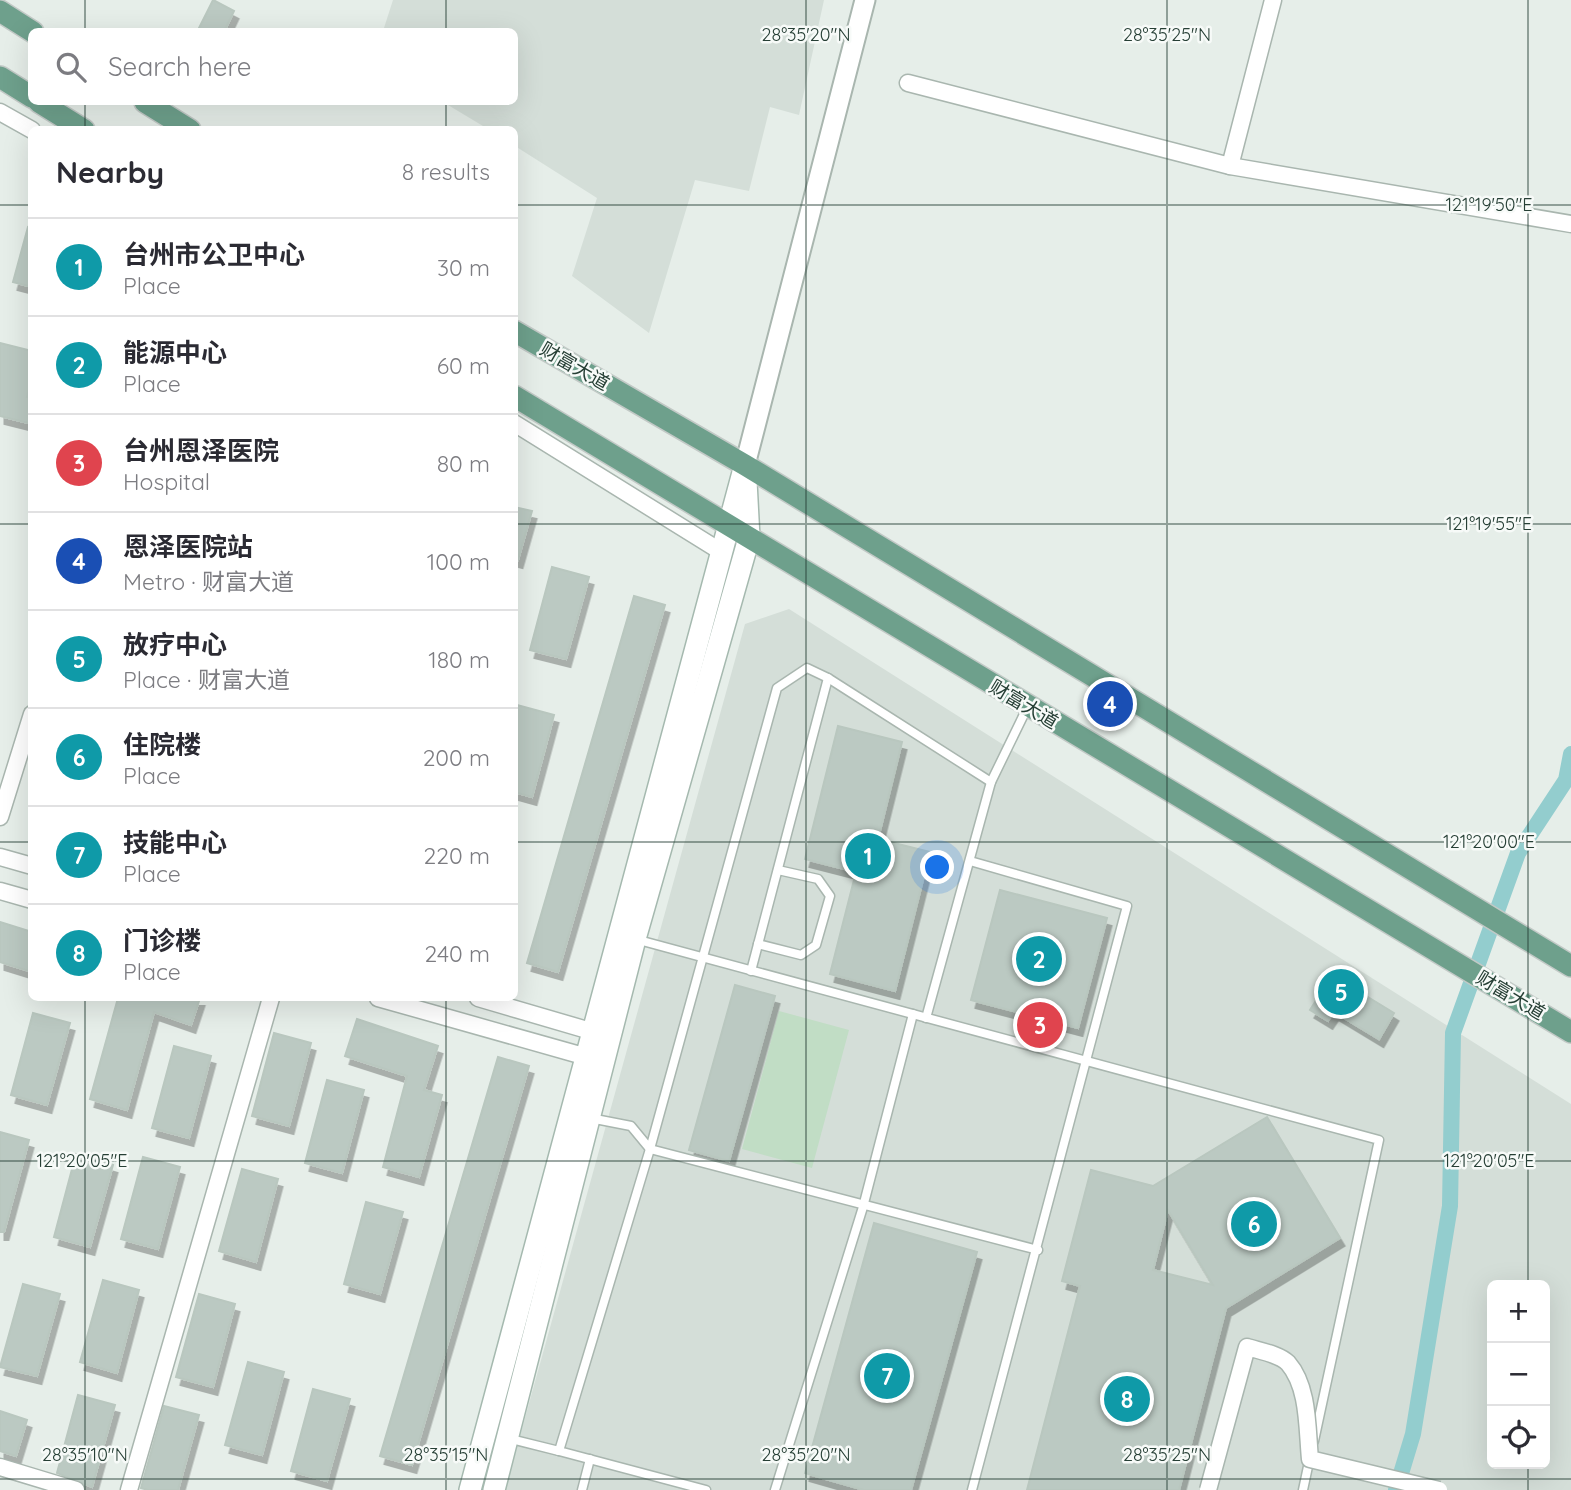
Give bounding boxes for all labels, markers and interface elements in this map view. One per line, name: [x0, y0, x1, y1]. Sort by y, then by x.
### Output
text: 28°35'20"N: [761, 23, 851, 46]
text: 28°35'25"N: [1123, 23, 1211, 46]
search box: [28, 28, 518, 105]
icon: search: [52, 48, 90, 86]
text: Search here: [108, 50, 252, 83]
text: Nearby: [56, 153, 164, 191]
text: 8 results: [402, 157, 490, 186]
text: 121°19'50"E: [1445, 193, 1533, 216]
text: 台州市公卫中心: [123, 238, 305, 271]
text: 1: [75, 253, 83, 282]
text: 30 m: [437, 253, 490, 282]
text: Place: [123, 271, 181, 300]
text: 能源中心: [123, 336, 227, 369]
street label: 财富大道: [536, 337, 614, 395]
text: 2: [72, 351, 86, 380]
text: 60 m: [437, 351, 490, 380]
text: Place: [123, 369, 181, 398]
text: 台州恩泽医院: [123, 434, 279, 467]
text: 3: [73, 449, 85, 478]
text: 80 m: [437, 449, 490, 478]
text: Hospital: [123, 467, 210, 496]
text: 121°19'55"E: [1446, 512, 1532, 535]
text: 恩泽医院站: [123, 530, 253, 563]
text: 4: [72, 547, 86, 576]
text: 100 m: [427, 547, 490, 576]
text: Metro · 财富大道: [123, 567, 294, 596]
text: 放疗中心: [123, 628, 227, 661]
text: 5: [72, 645, 86, 674]
text: 180 m: [428, 645, 490, 674]
text: Place · 财富大道: [123, 665, 290, 694]
street label: 财富大道: [985, 674, 1063, 734]
pin: 4: [1087, 678, 1133, 730]
text: 住院楼: [123, 728, 201, 761]
text: 6: [73, 743, 85, 772]
text: 200 m: [423, 743, 490, 772]
text: Place: [123, 761, 181, 790]
text: 技能中心: [123, 826, 227, 859]
pin: 1: [845, 830, 891, 882]
text: 121°20'00"E: [1443, 830, 1535, 853]
text: 7: [73, 841, 85, 870]
text: 220 m: [424, 841, 490, 870]
your location: [920, 850, 954, 884]
text: Place: [123, 859, 181, 888]
text: 门诊楼: [123, 924, 201, 957]
pin: 2: [1016, 933, 1062, 985]
text: 8: [73, 939, 85, 968]
text: 240 m: [425, 939, 490, 968]
text: Place: [123, 957, 181, 986]
street label: 财富大道: [1472, 965, 1550, 1025]
pin: 5: [1318, 966, 1364, 1018]
pin: 3: [1017, 999, 1063, 1051]
text: 121°20'05"E: [36, 1149, 128, 1172]
text: 121°20'05"E: [1443, 1149, 1535, 1172]
pin: 6: [1231, 1198, 1277, 1250]
map controls: [1487, 1280, 1550, 1469]
button: +: [1487, 1280, 1550, 1343]
button: −: [1487, 1343, 1550, 1406]
pin: 7: [864, 1350, 910, 1402]
pin: 8: [1104, 1373, 1150, 1425]
button: locate: [1487, 1406, 1550, 1469]
text: 28°35'10"N: [42, 1443, 128, 1466]
text: 28°35'15"N: [404, 1443, 488, 1466]
text: 28°35'20"N: [761, 1443, 851, 1466]
text: 28°35'25"N: [1123, 1443, 1211, 1466]

